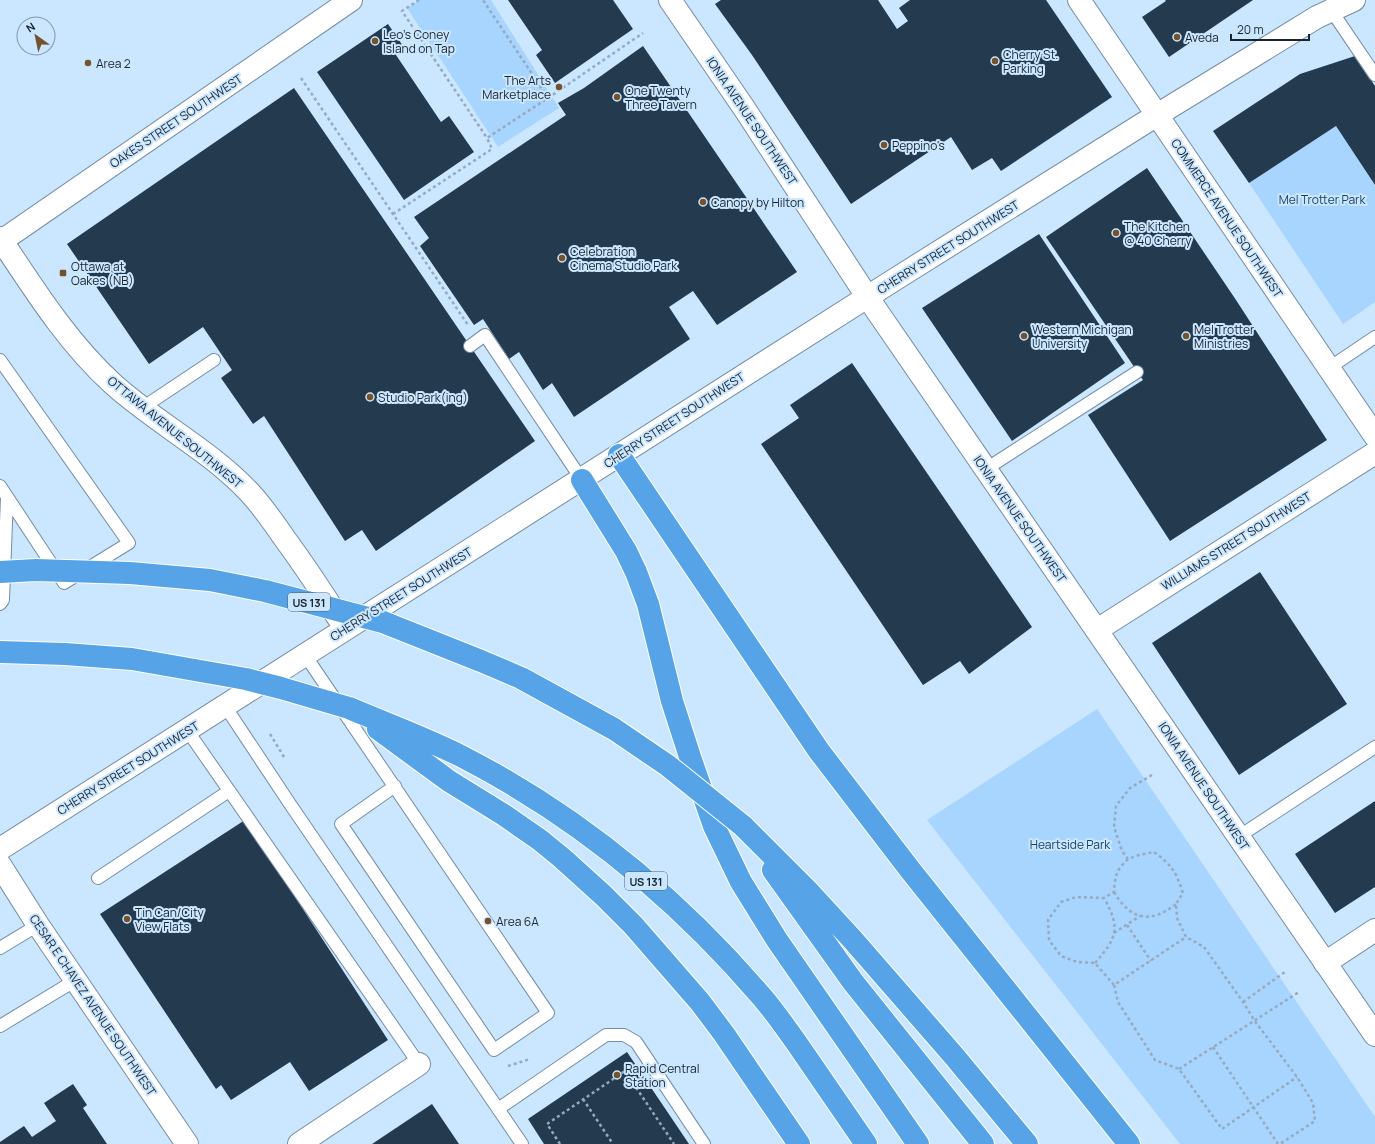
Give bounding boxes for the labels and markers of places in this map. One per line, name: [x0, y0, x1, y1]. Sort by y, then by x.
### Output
place label: Leo's Coney Island on Tap: [383, 26, 455, 57]
place label: Aveda: [1185, 29, 1219, 46]
marker: Aveda: [1172, 32, 1182, 42]
marker: Leo's Coney Island on Tap: [370, 36, 380, 46]
place label: Cherry St. Parking: [1003, 46, 1058, 77]
place label: Area 2: [96, 55, 131, 72]
marker: Cherry St. Parking: [990, 56, 1000, 66]
marker: Area 2: [83, 58, 93, 68]
place label: The Arts Marketplace: [482, 72, 551, 103]
marker: The Arts Marketplace: [554, 82, 564, 92]
place label: One Twenty Three Tavern: [625, 82, 697, 113]
marker: One Twenty Three Tavern: [612, 92, 622, 102]
place label: Peppino's: [892, 137, 945, 154]
marker: Peppino's: [879, 140, 889, 150]
place label: Canopy by Hilton: [711, 194, 804, 211]
marker: Canopy by Hilton: [698, 197, 708, 207]
place label: The Kitchen @ 40 Cherry: [1124, 218, 1192, 249]
marker: The Kitchen @ 40 Cherry: [1111, 228, 1121, 238]
place label: Celebration Cinema Studio Park: [570, 243, 678, 274]
marker: Celebration Cinema Studio Park: [557, 253, 567, 263]
place label: Ottawa at Oakes (NB): [71, 258, 134, 289]
marker: Ottawa at Oakes (NB): [58, 268, 68, 278]
place label: Western Michigan University: [1032, 321, 1132, 352]
place label: Mel Trotter Ministries: [1194, 321, 1255, 352]
marker: Western Michigan University: [1019, 331, 1029, 341]
marker: Mel Trotter Ministries: [1181, 331, 1191, 341]
place label: Studio Park(ing): [378, 389, 468, 406]
marker: Studio Park(ing): [365, 392, 375, 402]
place label: Tin Can/City View Flats: [135, 904, 205, 935]
place label: Area 6A: [496, 913, 539, 930]
marker: Tin Can/City View Flats: [122, 914, 132, 924]
marker: Area 6A: [483, 916, 493, 926]
place label: Rapid Central Station: [625, 1060, 700, 1091]
marker: Rapid Central Station: [612, 1070, 622, 1080]

